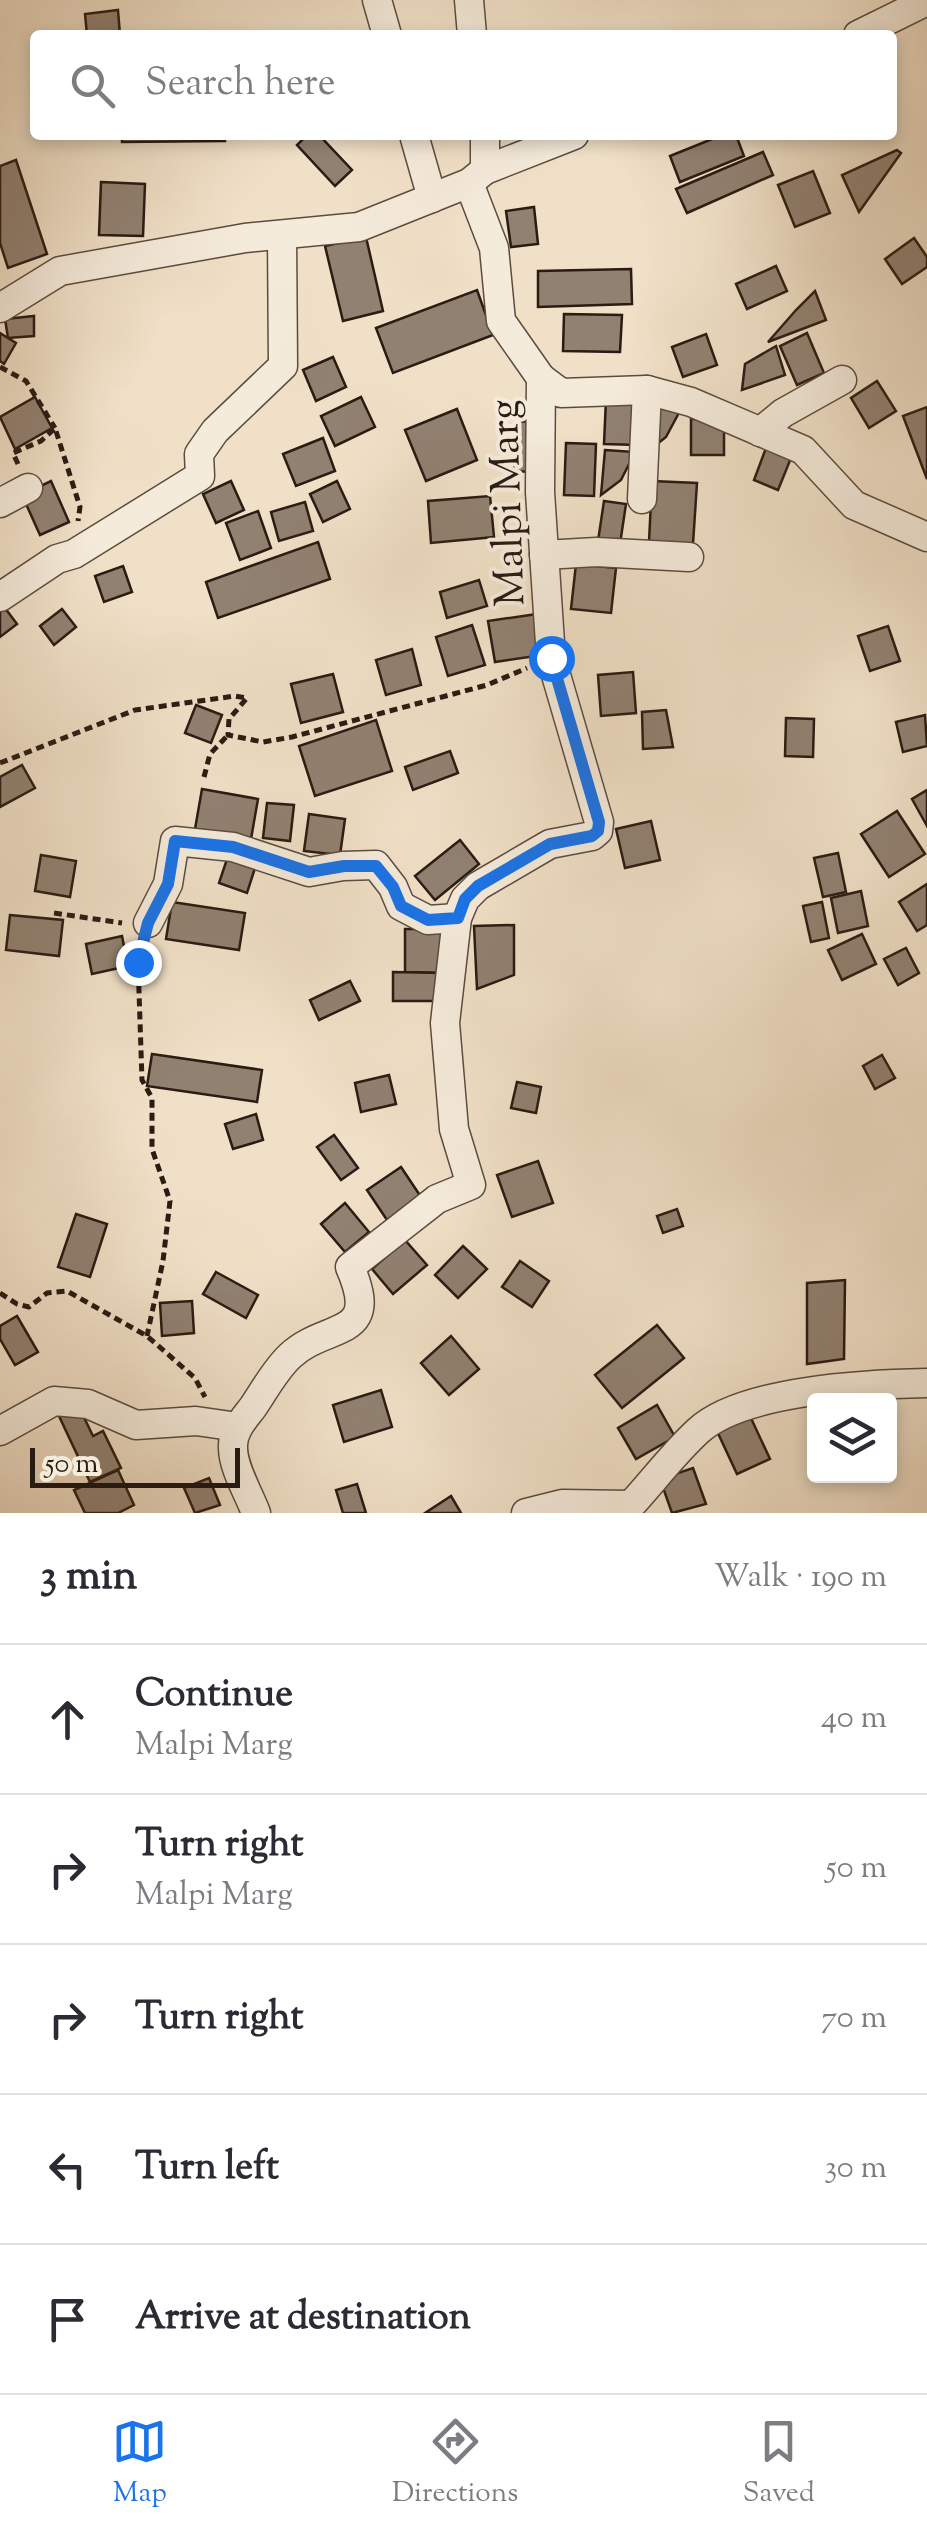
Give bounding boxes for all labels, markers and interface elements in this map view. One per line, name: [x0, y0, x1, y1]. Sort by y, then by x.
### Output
search box: [30, 30, 897, 140]
icon: search: [65, 58, 120, 113]
text: Search here: [145, 58, 336, 112]
street label: Malpi Marg: [476, 398, 544, 607]
route start: [529, 636, 575, 682]
route end: [116, 940, 162, 986]
map controls: [807, 1393, 897, 1483]
button: layers: [807, 1393, 897, 1483]
scale bar: [30, 1443, 240, 1488]
text: 50 m: [45, 1445, 99, 1485]
text: 3 min: [40, 1548, 137, 1608]
text: Walk · 190 m: [714, 1555, 887, 1601]
text: Continue: [135, 1669, 293, 1723]
icon: ahead: [40, 1692, 95, 1747]
text: 40 m: [821, 1696, 887, 1742]
text: Malpi Marg: [135, 1723, 293, 1769]
text: Turn right: [135, 1819, 303, 1873]
icon: right: [40, 1842, 95, 1897]
text: 50 m: [826, 1846, 887, 1892]
text: Malpi Marg: [135, 1873, 293, 1919]
icon: right: [40, 1992, 95, 2047]
text: Turn right: [135, 1992, 303, 2046]
text: 70 m: [821, 1996, 887, 2042]
icon: left: [40, 2142, 95, 2197]
text: Turn left: [135, 2142, 279, 2196]
text: 30 m: [824, 2146, 887, 2192]
icon: arrive: [40, 2292, 95, 2347]
text: Arrive at destination: [135, 2292, 471, 2346]
tab: Map: [112, 2414, 167, 2514]
tab: Directions: [392, 2414, 518, 2514]
tab: Saved: [743, 2414, 815, 2514]

